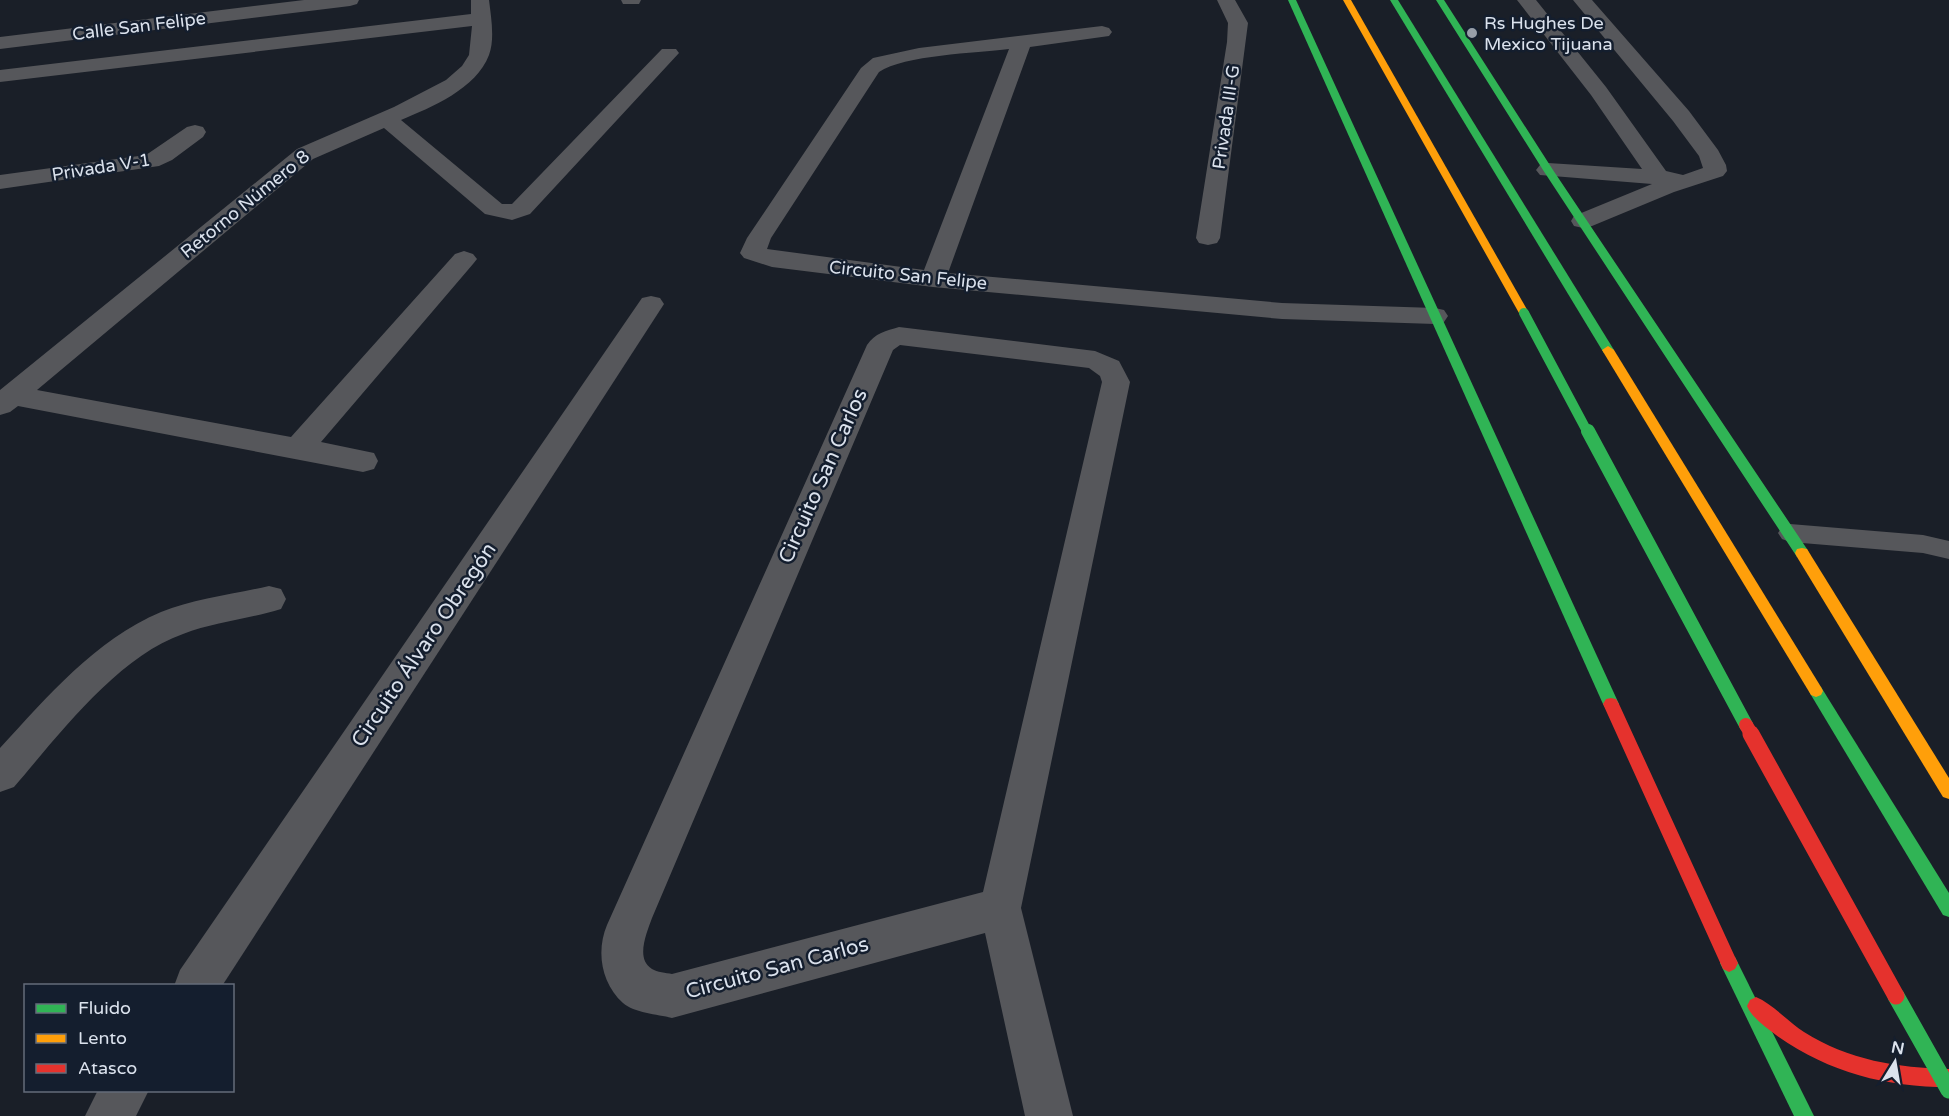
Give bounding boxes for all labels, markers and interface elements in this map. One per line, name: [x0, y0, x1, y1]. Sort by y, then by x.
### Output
street label: Calle San Felipe: [71, 7, 207, 45]
place label: Rs Hughes De Mexico Tijuana: [1484, 12, 1613, 55]
marker: Rs Hughes De Mexico Tijuana: [1465, 26, 1479, 40]
street label: Privada III-G: [1208, 63, 1244, 171]
street label: Retorno Número 8: [176, 145, 314, 263]
street label: Privada V-1: [50, 148, 152, 186]
street label: Circuito San Felipe: [828, 256, 988, 294]
street label: Circuito San Carlos: [773, 385, 873, 567]
street label: Circuito Álvaro Obregón: [346, 538, 502, 752]
street label: Circuito San Carlos: [683, 932, 871, 1004]
legend: [24, 984, 234, 1092]
text: Fluido: [78, 997, 131, 1019]
text: Lento: [78, 1027, 127, 1049]
north arrow: [1865, 1032, 1925, 1092]
text: N: [1889, 1037, 1906, 1059]
text: Atasco: [78, 1057, 137, 1079]

